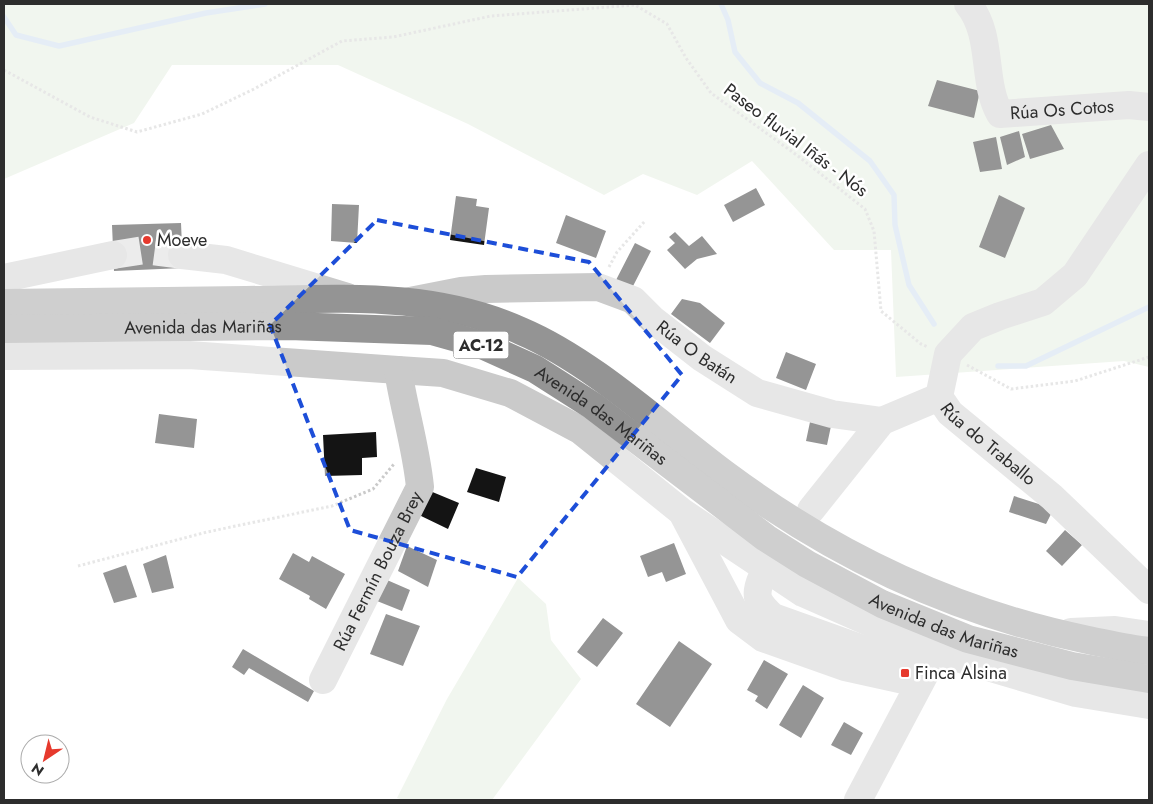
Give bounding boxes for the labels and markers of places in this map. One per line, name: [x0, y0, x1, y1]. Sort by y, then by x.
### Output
place label: Moeve: [157, 227, 207, 253]
marker: Moeve: [141, 234, 153, 246]
place label: Finca Alsina: [915, 660, 1007, 686]
marker: Finca Alsina: [899, 667, 911, 679]

